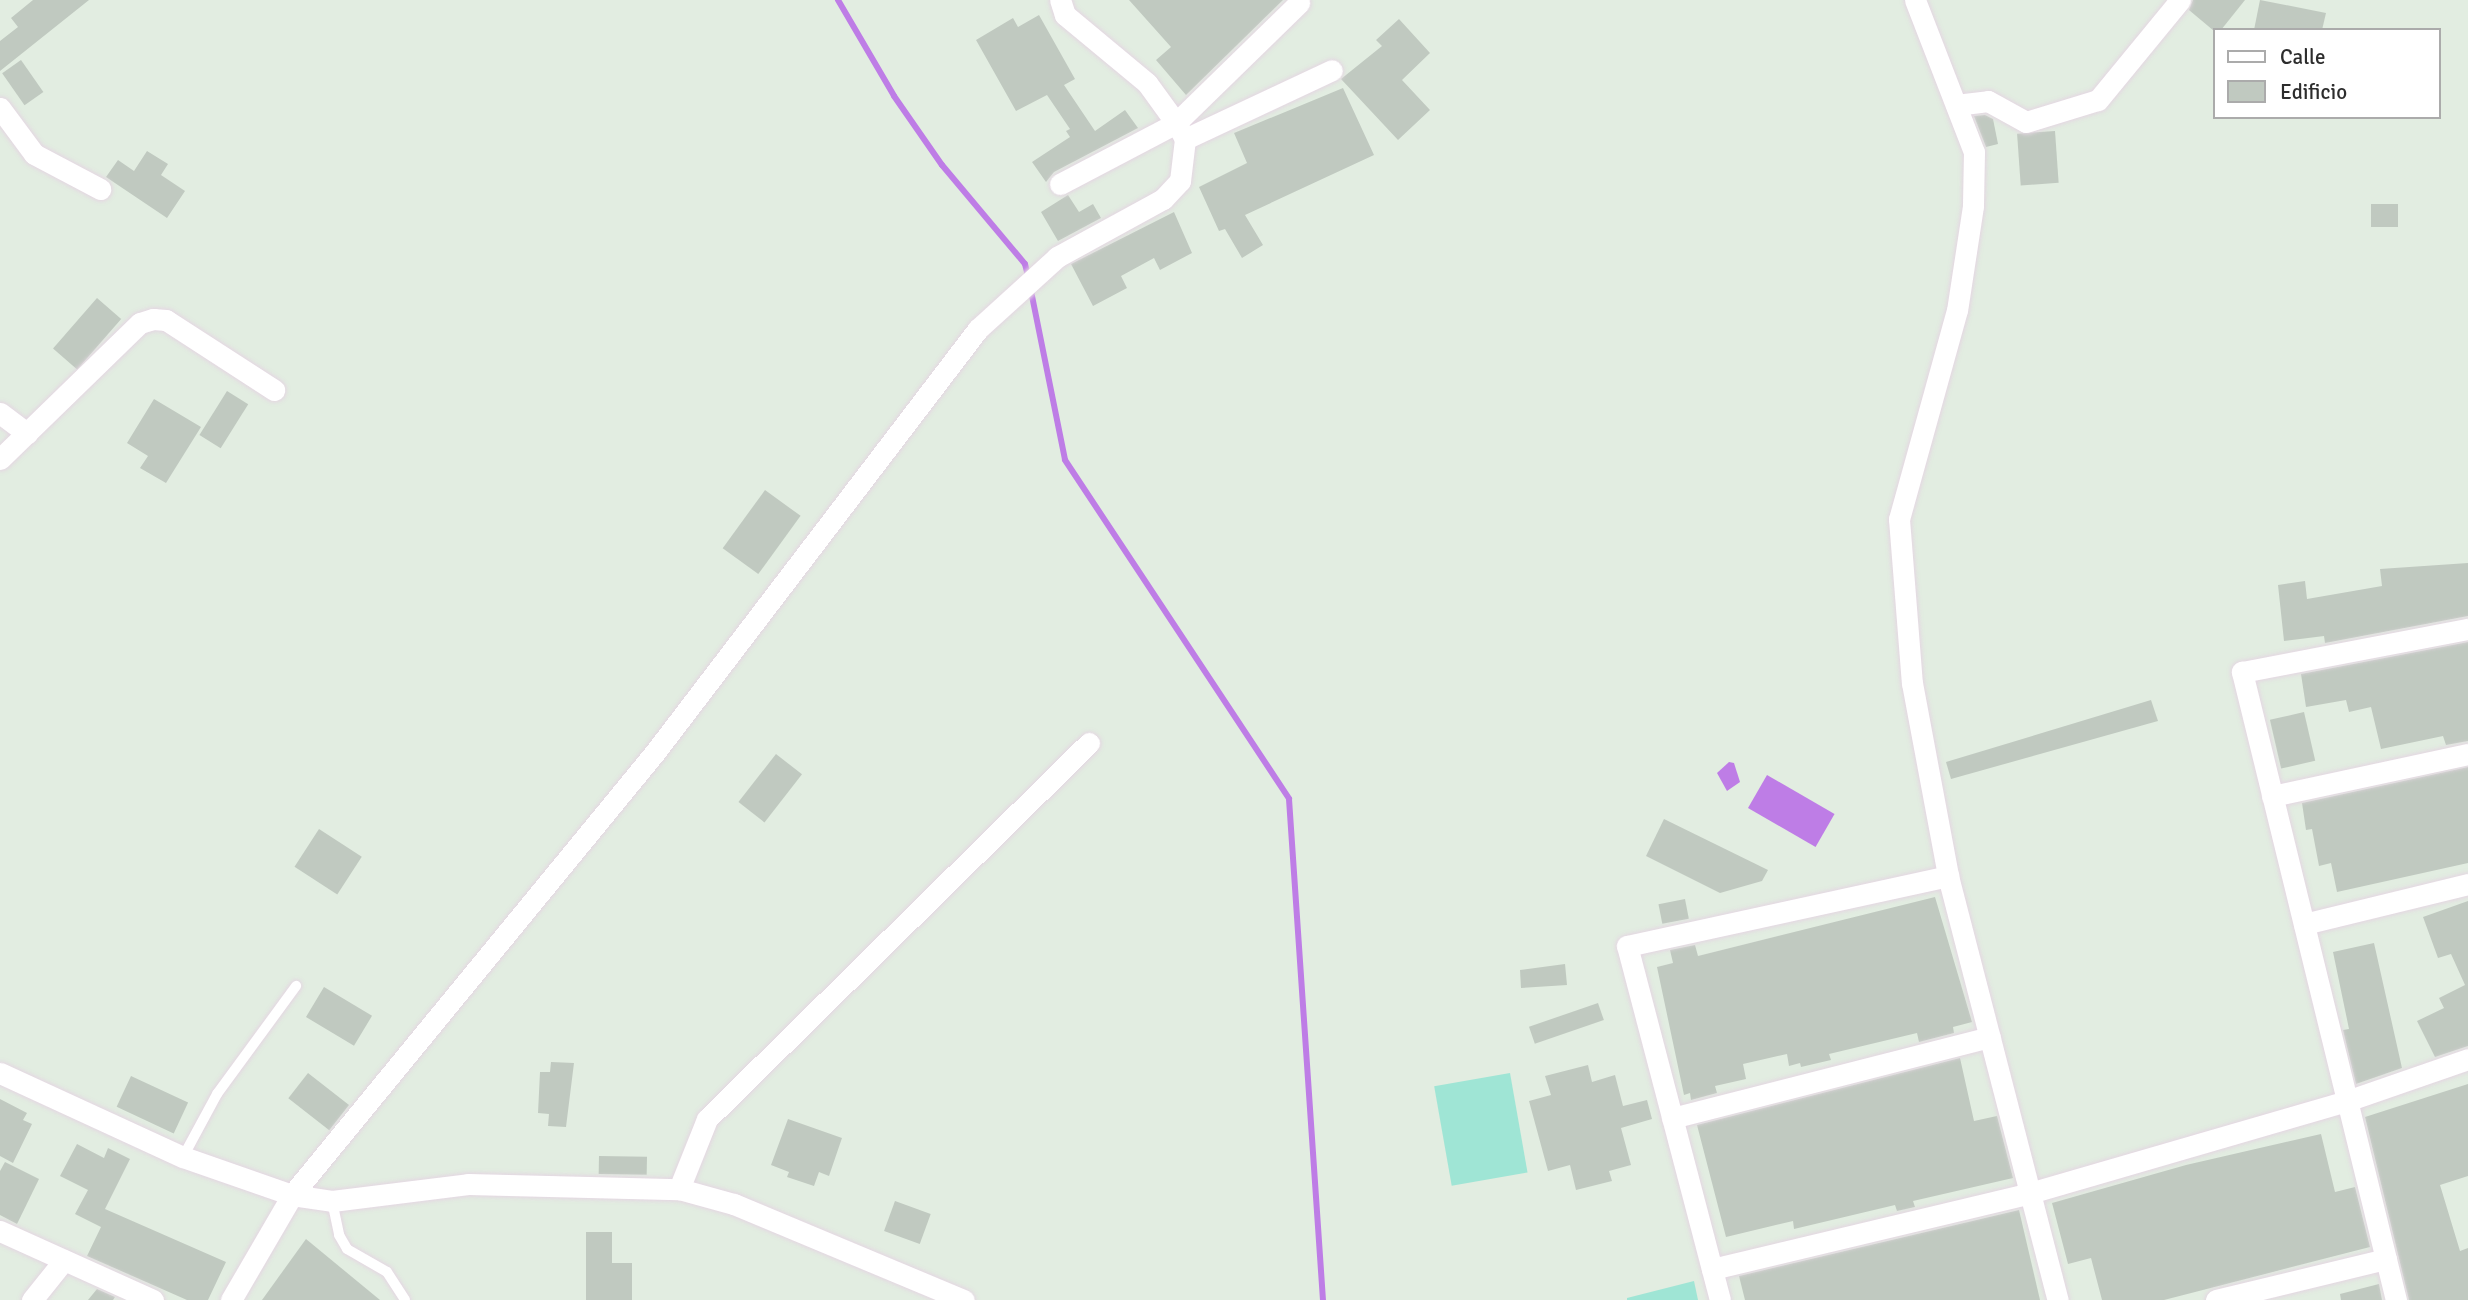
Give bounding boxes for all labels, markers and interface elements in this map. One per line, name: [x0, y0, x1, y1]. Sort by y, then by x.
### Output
legend: [2212, 28, 2440, 119]
text: Calle: [2280, 44, 2326, 70]
text: Edificio: [2280, 79, 2347, 105]

